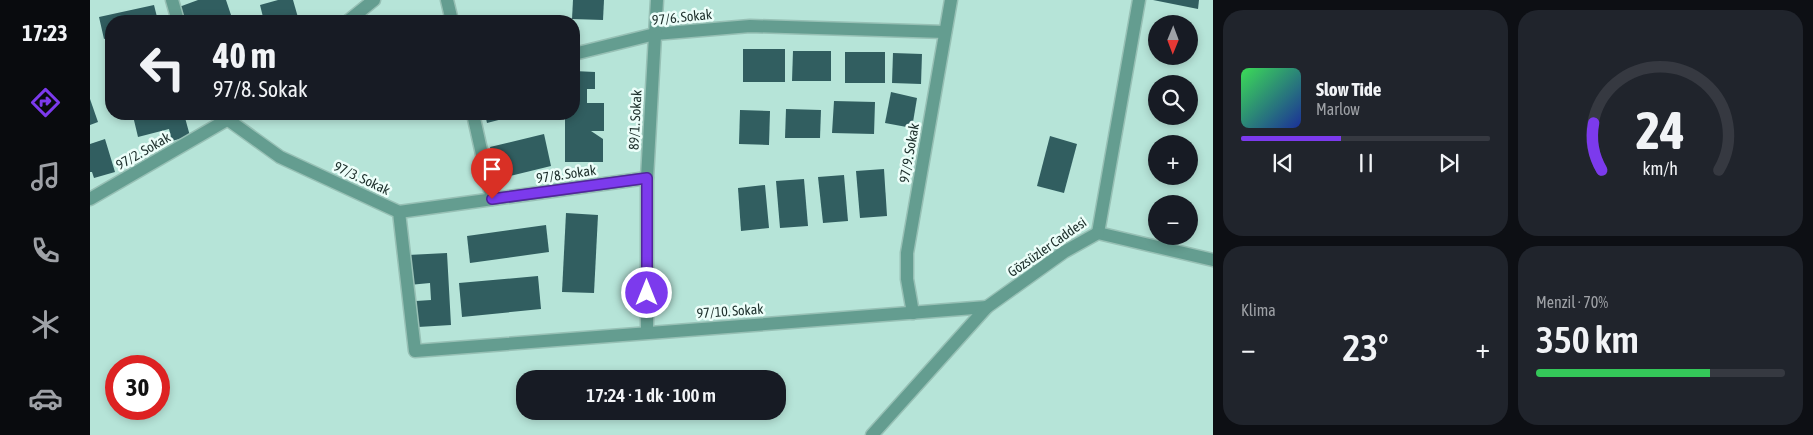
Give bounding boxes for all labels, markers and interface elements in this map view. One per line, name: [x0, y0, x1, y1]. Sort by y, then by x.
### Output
street label: 97/6. Sokak: [651, 6, 713, 28]
north arrow: [1148, 15, 1198, 65]
map controls: [1148, 15, 1198, 245]
text: 17:23: [22, 20, 68, 46]
icon: left: [130, 35, 195, 100]
text: 40 m: [213, 35, 276, 75]
button: search: [1148, 75, 1198, 125]
text: 97/8. Sokak: [213, 76, 308, 102]
text: Slow Tide: [1316, 78, 1381, 100]
icon: directions: [28, 85, 63, 120]
street label: 89/1. Sokak: [625, 90, 645, 150]
text: Marlow: [1316, 100, 1360, 118]
text: 24: [1636, 100, 1685, 160]
street label: 97/9. Sokak: [896, 122, 922, 184]
street label: 97/2. Sokak: [113, 129, 173, 173]
button: +: [1148, 135, 1198, 185]
pin: [471, 148, 513, 199]
icon: previous: [1269, 149, 1297, 177]
icon: pause: [1352, 149, 1380, 177]
icon: next: [1435, 149, 1463, 177]
icon: arrive: [478, 155, 506, 183]
street label: 97/3. Sokak: [331, 158, 393, 198]
text: km/h: [1643, 158, 1678, 179]
icon: music: [28, 159, 63, 194]
street label: 97/8. Sokak: [535, 162, 597, 186]
button: −: [1148, 195, 1198, 245]
street label: Gözsüzler Caddesi: [1005, 214, 1089, 280]
icon: phone: [28, 233, 63, 268]
position arrow: [620, 266, 672, 318]
text: Menzil · 70%: [1536, 293, 1608, 311]
street label: 97/10. Sokak: [696, 301, 764, 321]
text: Klima: [1241, 301, 1276, 319]
icon: climate: [28, 307, 63, 342]
text: 350 km: [1536, 318, 1639, 361]
text: 23°: [1342, 326, 1389, 369]
text: −: [1241, 332, 1256, 364]
text: +: [1475, 332, 1490, 364]
speed limit sign: 30: [105, 355, 170, 420]
icon: car: [28, 381, 63, 416]
text: 17:24 · 1 dk · 100 m: [586, 384, 716, 406]

